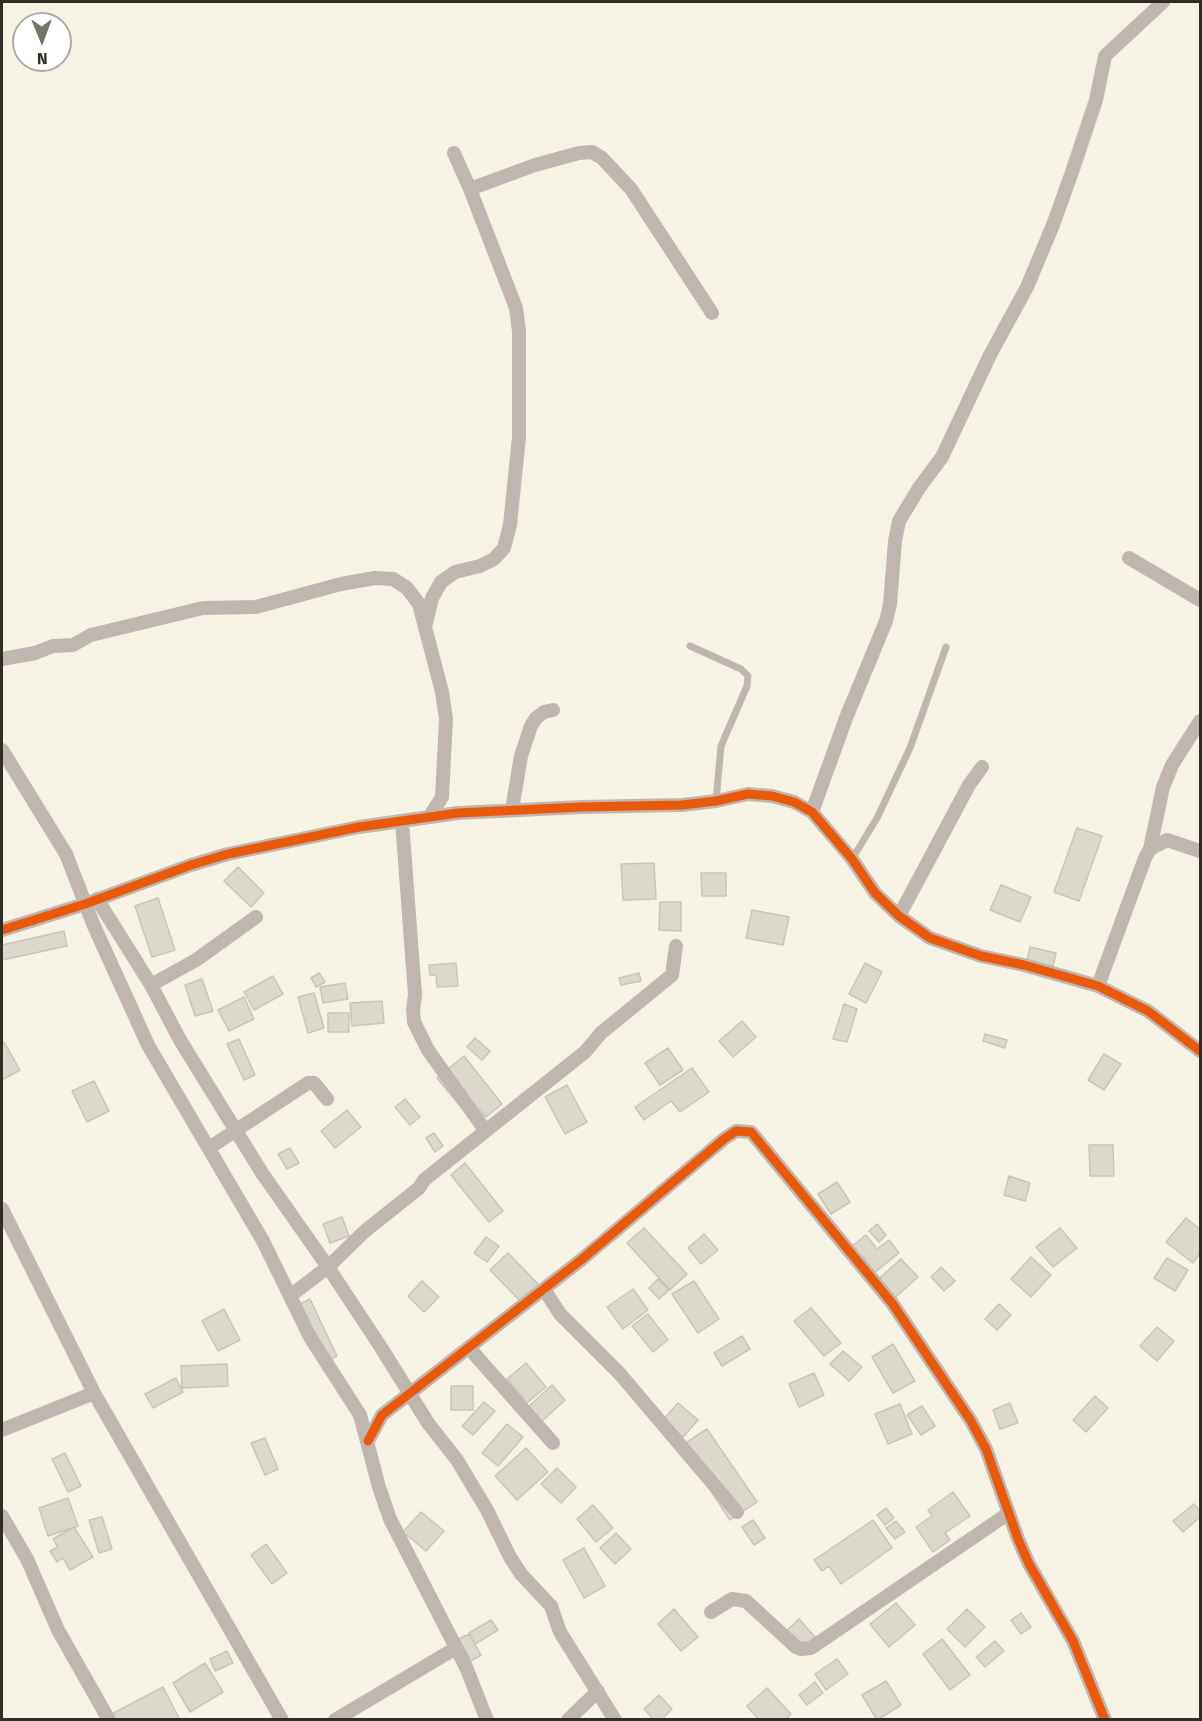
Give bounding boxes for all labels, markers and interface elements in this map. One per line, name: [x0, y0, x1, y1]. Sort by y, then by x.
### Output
north arrow: [12, 12, 72, 72]
text: N: [37, 49, 48, 68]

